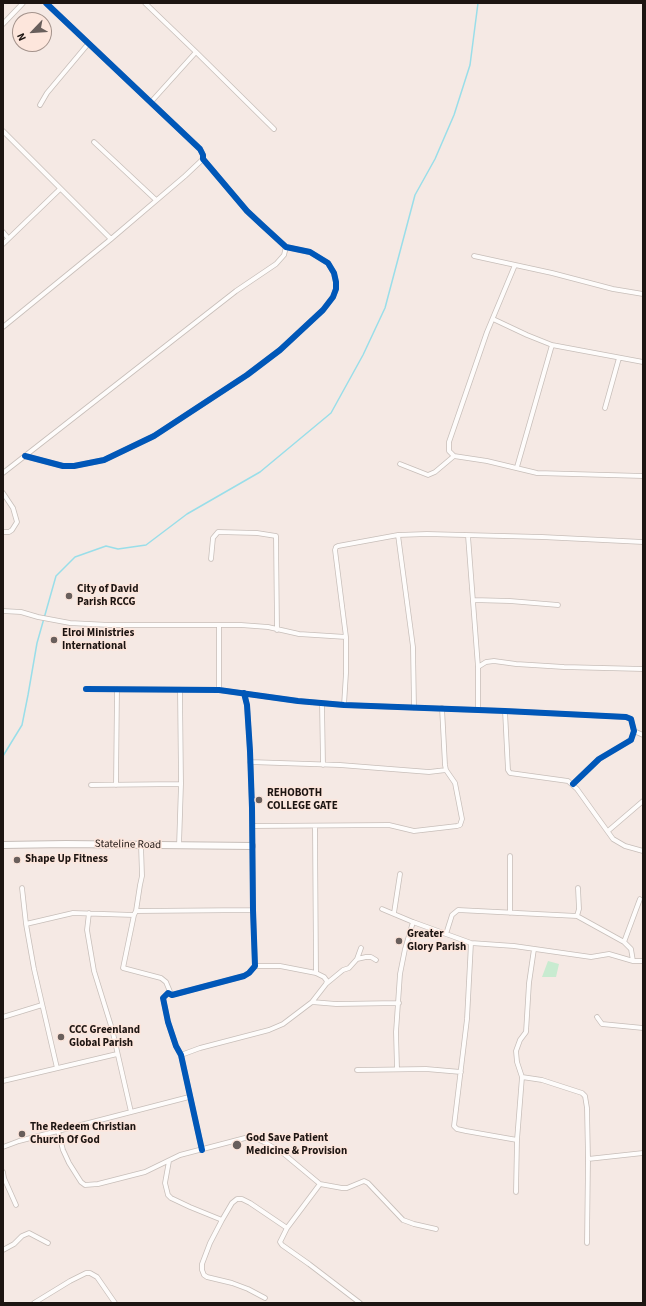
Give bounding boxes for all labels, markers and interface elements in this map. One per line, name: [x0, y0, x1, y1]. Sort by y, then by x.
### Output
north arrow: [12, 12, 52, 52]
text: N: [13, 30, 30, 43]
place label: City of David Parish RCCG: [77, 583, 138, 609]
marker: City of David Parish RCCG: [64, 591, 74, 601]
place label: Elroi Ministries International: [62, 627, 134, 653]
marker: Elroi Ministries International: [49, 635, 59, 645]
place label: REHOBOTH COLLEGE GATE: [267, 787, 338, 813]
marker: REHOBOTH COLLEGE GATE: [254, 795, 264, 805]
street label: Stateline Road: [95, 838, 161, 852]
place label: Shape Up Fitness: [25, 853, 108, 867]
marker: Shape Up Fitness: [12, 855, 22, 865]
place label: Greater Glory Parish: [407, 928, 466, 954]
marker: Greater Glory Parish: [394, 936, 404, 946]
place label: CCC Greenland Global Parish: [69, 1024, 140, 1050]
marker: CCC Greenland Global Parish: [56, 1032, 66, 1042]
place label: The Redeem Christian Church Of God: [30, 1121, 136, 1147]
marker: The Redeem Christian Church Of God: [17, 1129, 27, 1139]
place label: God Save Patient Medicine & Provision: [246, 1132, 347, 1158]
marker: God Save Patient Medicine & Provision: [231, 1139, 243, 1151]

